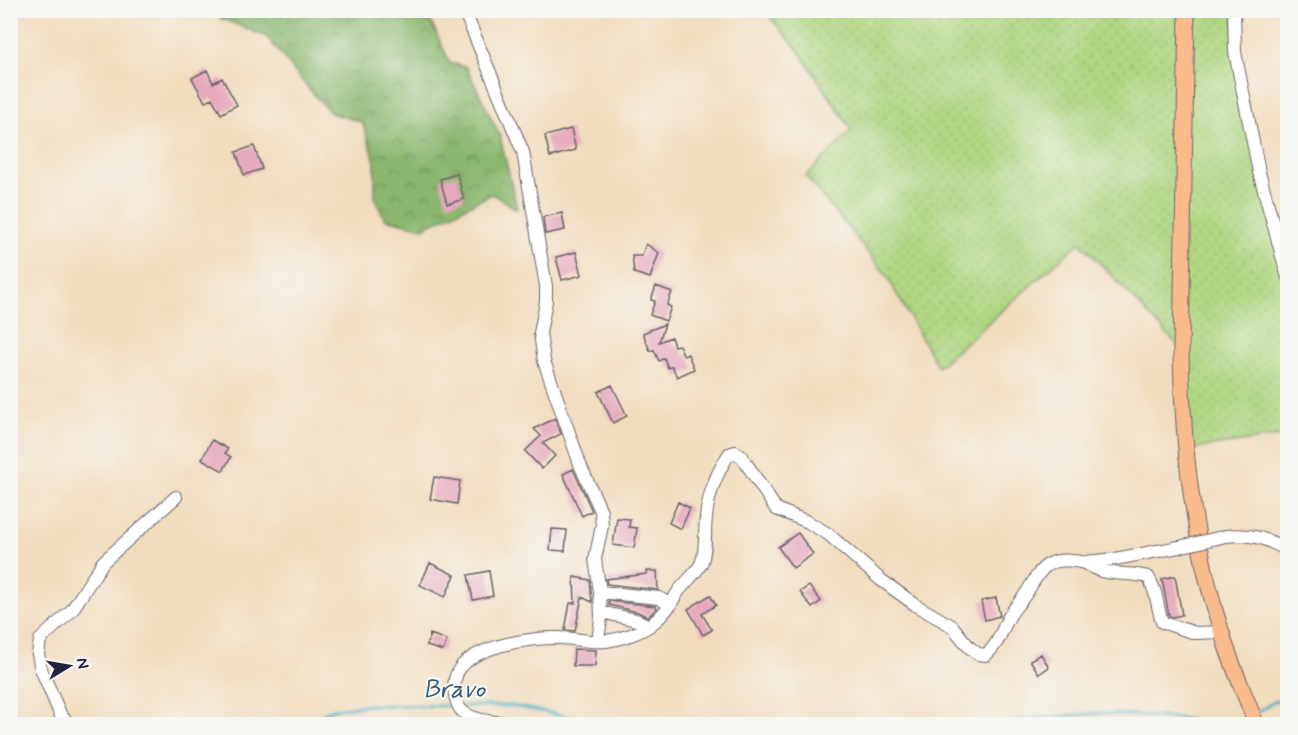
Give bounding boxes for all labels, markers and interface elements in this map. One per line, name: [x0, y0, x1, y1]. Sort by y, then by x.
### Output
north arrow: [39, 636, 99, 696]
text: N: [71, 656, 94, 671]
water label: Bravo: [423, 673, 486, 707]

